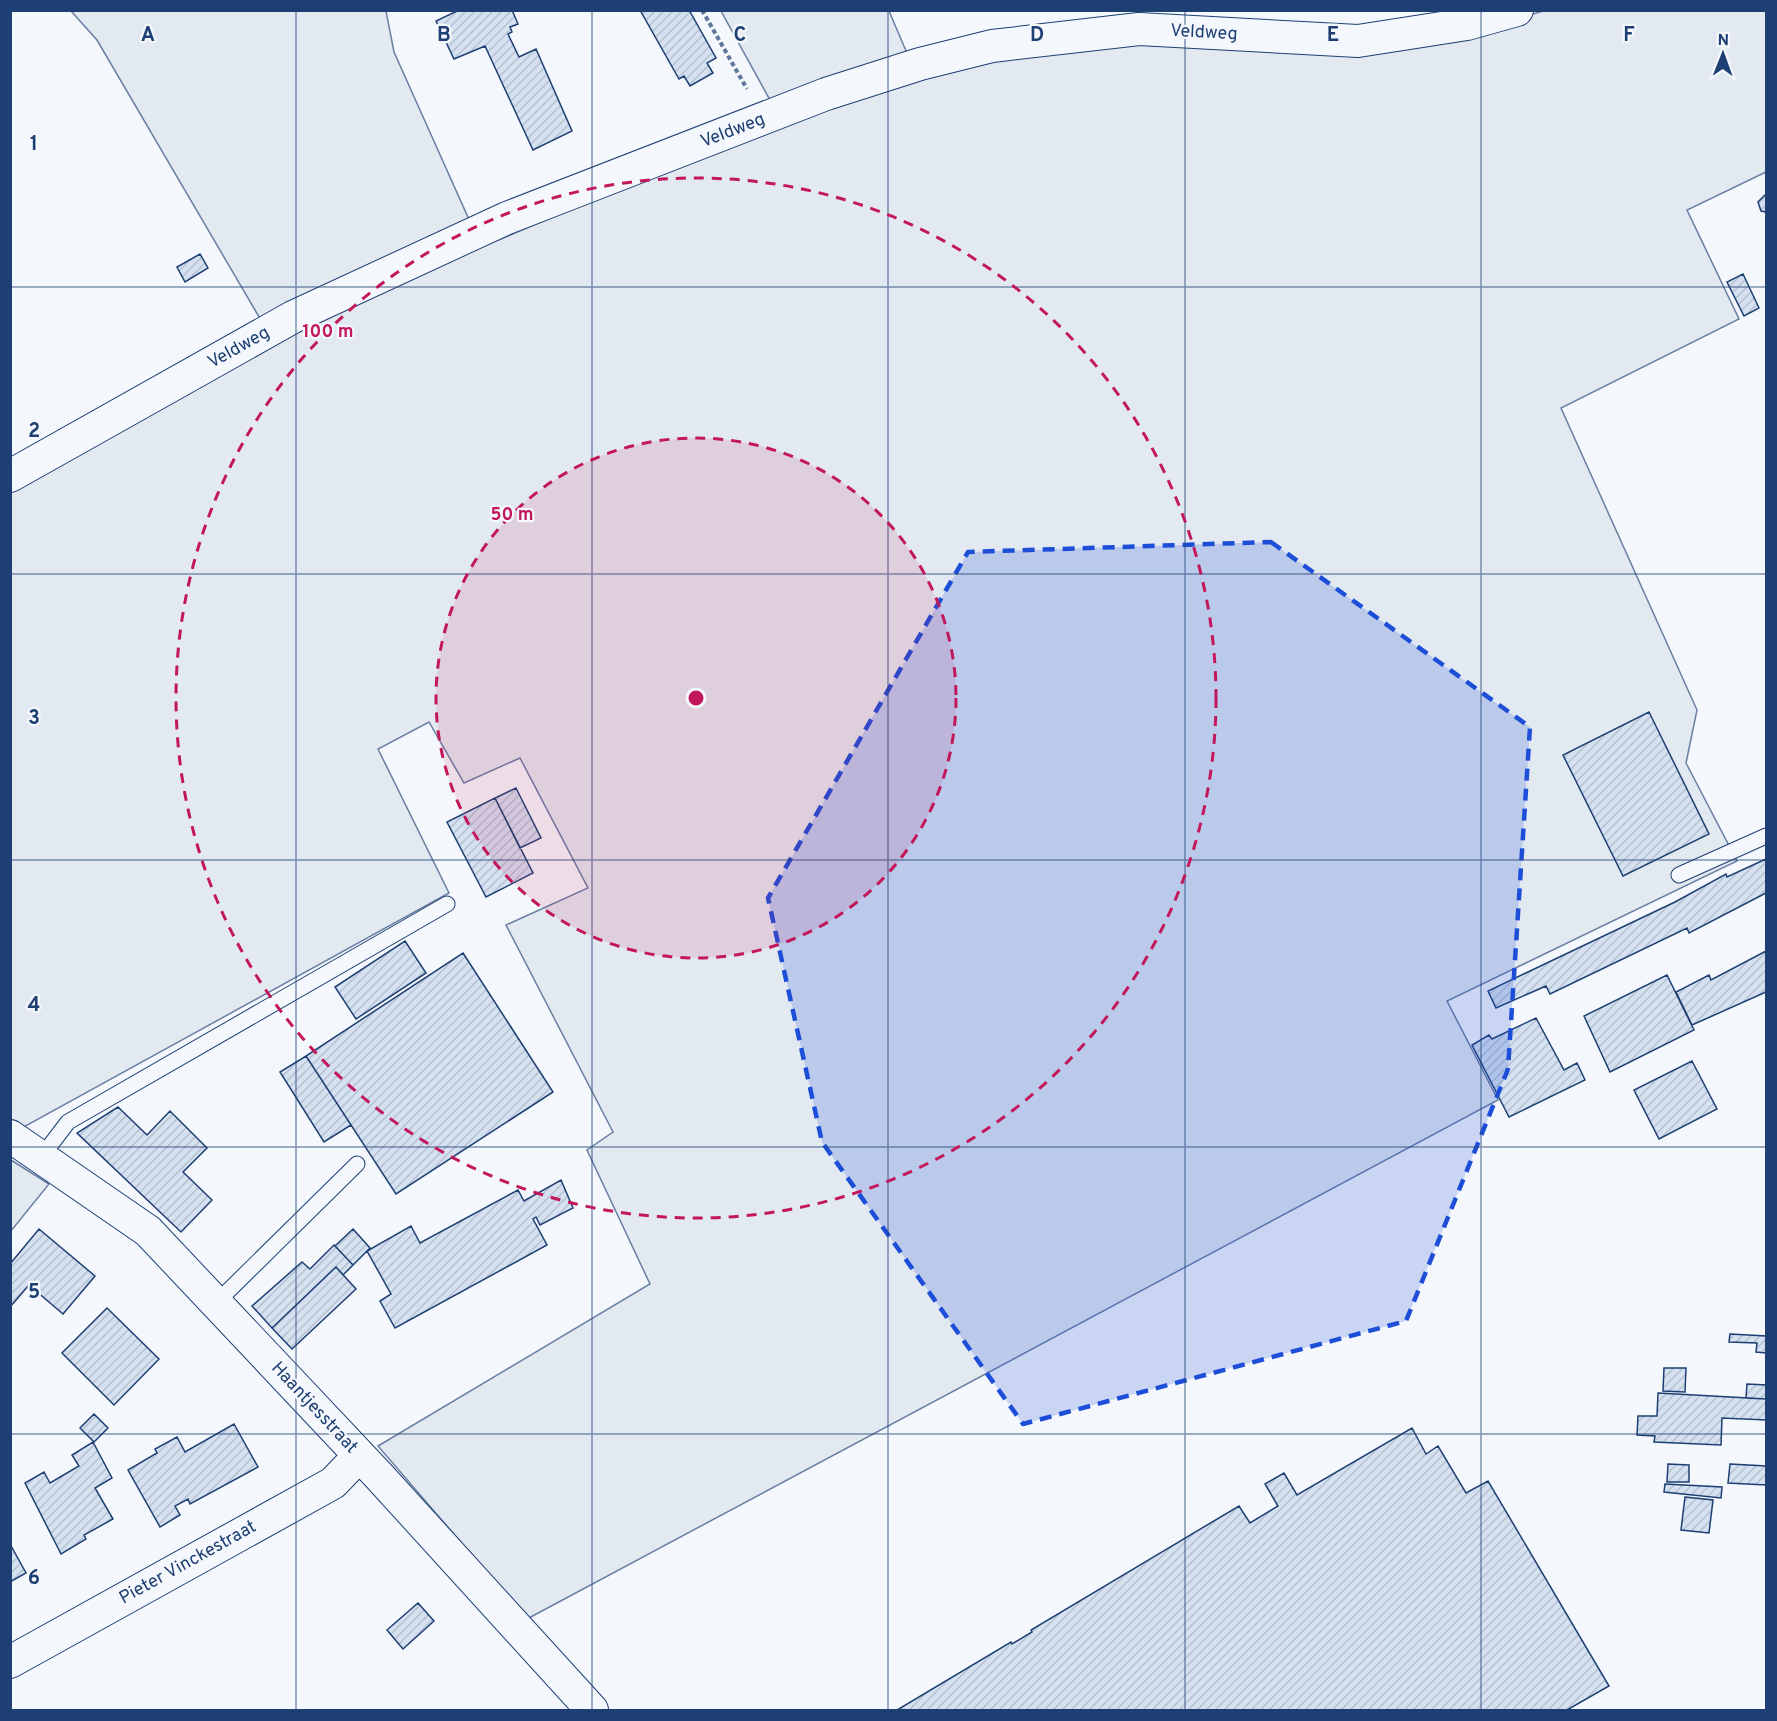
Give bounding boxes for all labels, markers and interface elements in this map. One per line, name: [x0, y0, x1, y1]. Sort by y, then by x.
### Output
street label: Veldweg: [1170, 20, 1238, 46]
text: A: [141, 23, 155, 49]
text: B: [437, 23, 451, 49]
text: C: [734, 23, 746, 49]
text: D: [1030, 23, 1044, 49]
text: E: [1327, 23, 1339, 49]
text: F: [1623, 23, 1635, 49]
north arrow: [1693, 24, 1753, 84]
text: N: [1717, 31, 1729, 51]
street label: Veldweg: [697, 108, 769, 154]
text: 1: [30, 132, 38, 158]
text: 100 m: [302, 321, 354, 344]
street label: Veldweg: [204, 322, 274, 374]
text: 2: [28, 419, 40, 445]
text: 50 m: [490, 504, 534, 527]
centre of rings: [686, 688, 706, 708]
text: 3: [28, 706, 40, 732]
text: 4: [28, 993, 40, 1019]
text: 5: [28, 1280, 40, 1306]
street label: Haantjesstraat: [266, 1357, 362, 1459]
street label: Pieter Vinckestraat: [115, 1516, 261, 1610]
text: 6: [28, 1566, 40, 1592]

